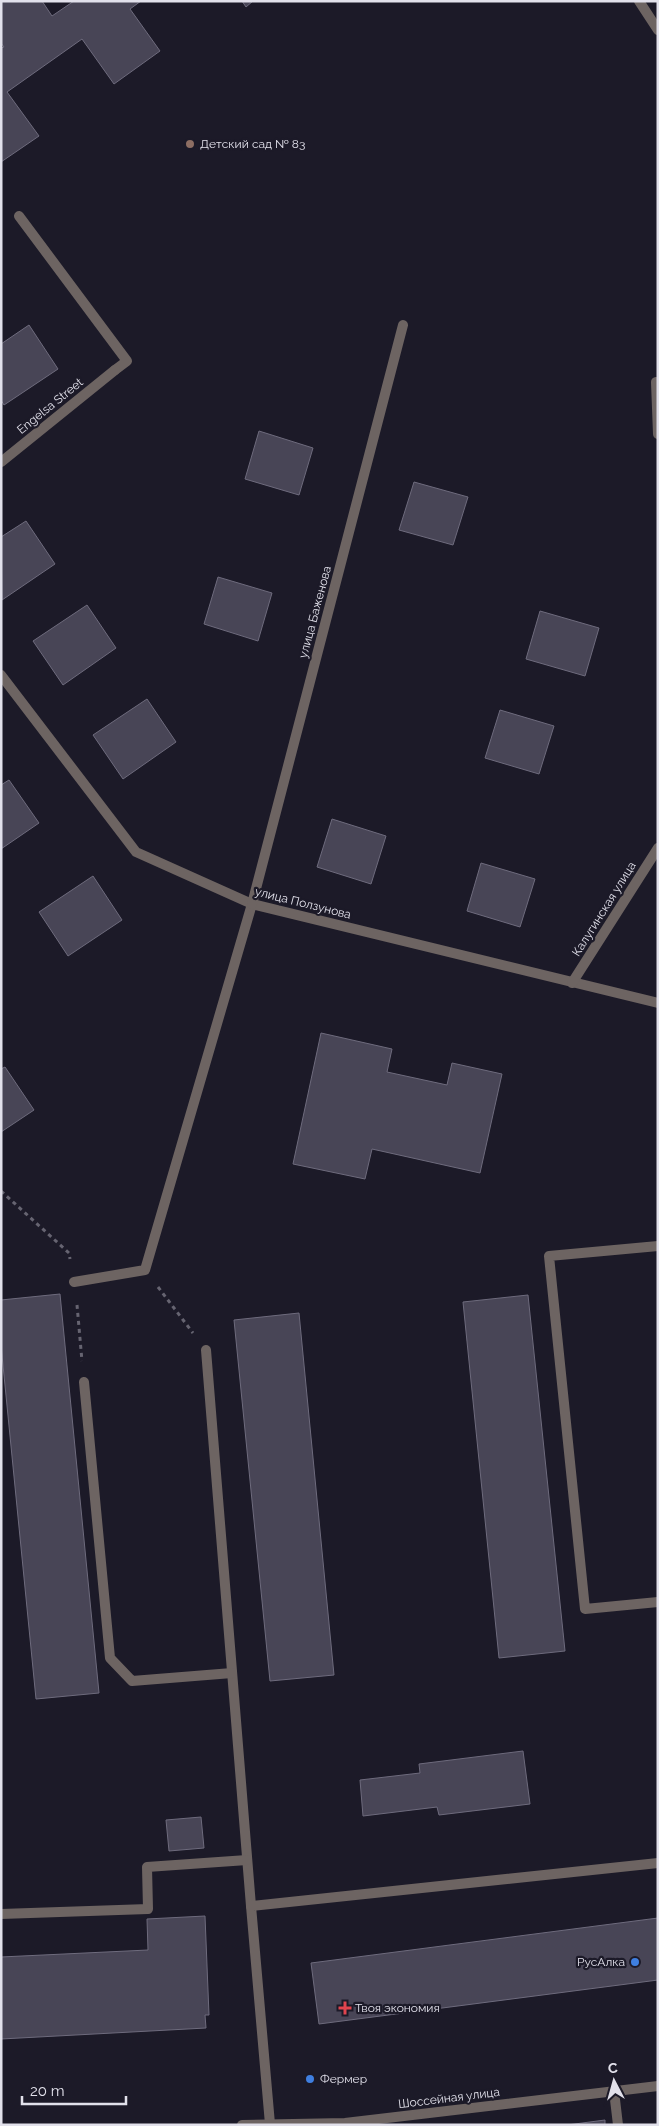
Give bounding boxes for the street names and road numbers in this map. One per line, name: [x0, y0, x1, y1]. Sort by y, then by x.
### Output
street label: Engelsa Street: [14, 375, 86, 437]
street label: улица Баженова: [296, 564, 334, 660]
street label: Калугинская улица: [569, 859, 639, 959]
street label: улица Ползунова: [253, 884, 353, 922]
street label: Шоссейная улица: [397, 2085, 501, 2111]

